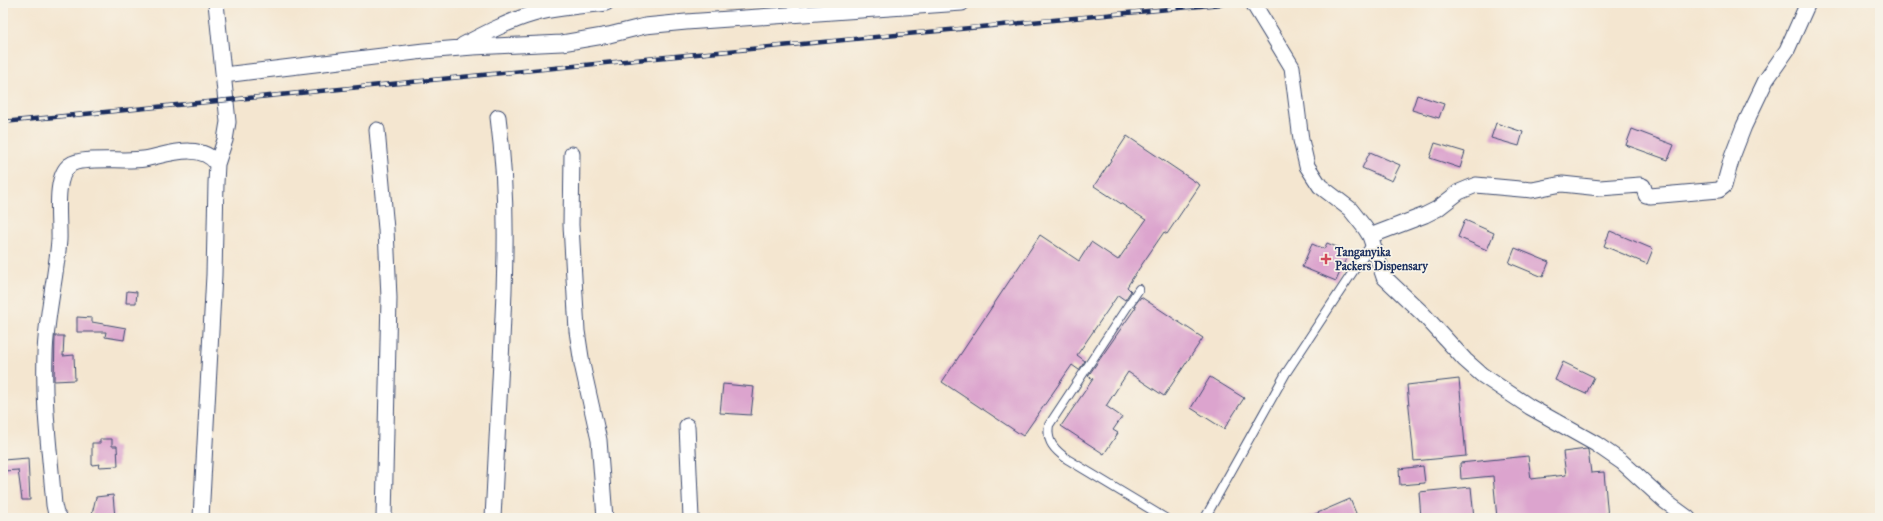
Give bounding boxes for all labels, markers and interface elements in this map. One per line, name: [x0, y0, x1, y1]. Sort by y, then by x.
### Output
place label: Tanganyika Packers Dispensary: [1334, 245, 1429, 274]
marker: Tanganyika Packers Dispensary: [1320, 253, 1332, 265]

